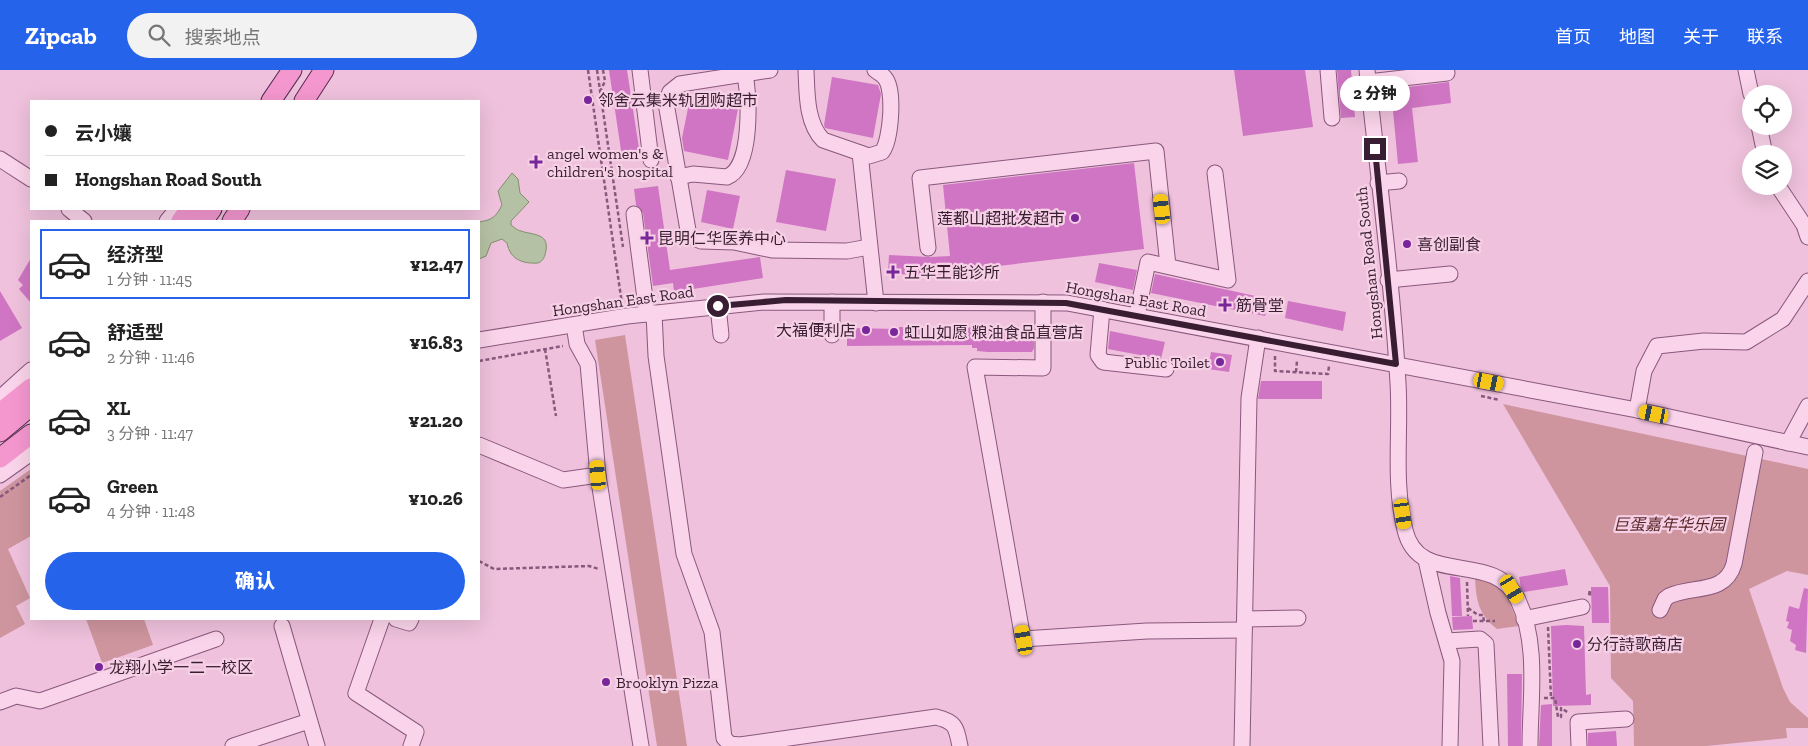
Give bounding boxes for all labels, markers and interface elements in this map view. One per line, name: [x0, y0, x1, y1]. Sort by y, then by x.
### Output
search box: [127, 13, 477, 58]
text: Zipcab: [25, 21, 97, 50]
icon: search: [145, 21, 173, 49]
text: 搜索地点: [185, 26, 261, 49]
text: 首页: [1555, 26, 1591, 48]
text: 地图: [1619, 26, 1655, 48]
text: 关于: [1683, 26, 1719, 48]
text: 联系: [1747, 26, 1783, 48]
callout: 2 分钟: [1340, 77, 1410, 112]
text: 2 分钟: [1353, 84, 1397, 103]
map controls: [1742, 85, 1792, 195]
button: locate: [1742, 85, 1792, 135]
place label: 邻舍云集米轨团购超市: [598, 91, 758, 110]
marker: 邻舍云集米轨团购超市: [582, 94, 594, 106]
text: 云小孃: [75, 122, 132, 145]
route end: [1364, 138, 1386, 160]
place label: angel women's & children's hospital: [547, 144, 673, 181]
button: layers: [1742, 145, 1792, 195]
marker: angel women's & children's hospital: [529, 155, 543, 169]
text: Hongshan Road South: [75, 168, 261, 191]
street label: Hongshan Road South: [1352, 186, 1386, 340]
car: [1152, 193, 1171, 225]
place label: 莲都山超批发超市: [937, 209, 1065, 228]
marker: 莲都山超批发超市: [1069, 212, 1081, 224]
place label: 昆明仁华医养中心: [658, 229, 786, 248]
marker: 昆明仁华医养中心: [640, 231, 654, 245]
place label: 喜创副食: [1417, 235, 1481, 254]
marker: 喜创副食: [1401, 238, 1413, 250]
icon: car: [47, 242, 92, 287]
text: 经济型: [107, 243, 164, 266]
text: ¥12.47: [410, 253, 463, 276]
place label: 五华王能诊所: [904, 263, 1000, 282]
marker: 五华王能诊所: [886, 265, 900, 279]
text: 1 分钟 · 11:45: [107, 270, 192, 289]
street label: Hongshan East Road: [1064, 277, 1208, 321]
street label: Hongshan East Road: [551, 282, 695, 320]
route start: [707, 295, 729, 317]
place label: 筋骨堂: [1236, 296, 1284, 315]
marker: 筋骨堂: [1218, 298, 1232, 312]
icon: car: [47, 320, 92, 365]
text: 舒适型: [107, 321, 164, 344]
place label: 大福便利店: [776, 321, 856, 340]
place label: 虹山如愿 粮油食品直营店: [904, 323, 1084, 342]
marker: 大福便利店: [860, 324, 872, 336]
marker: 虹山如愿 粮油食品直营店: [888, 326, 900, 338]
text: ¥16.83: [409, 331, 463, 354]
text: 2 分钟 · 11:46: [107, 348, 195, 367]
place label: Public Toilet: [1125, 353, 1210, 372]
marker: Public Toilet: [1214, 356, 1226, 368]
car: [1472, 372, 1505, 392]
text: XL: [107, 397, 130, 420]
icon: car: [47, 398, 92, 443]
car: [1637, 404, 1670, 424]
text: ¥21.20: [408, 409, 463, 432]
text: 3 分钟 · 11:47: [107, 424, 193, 443]
car: [589, 459, 606, 491]
text: Green: [107, 475, 158, 498]
icon: car: [47, 476, 92, 521]
text: ¥10.26: [408, 487, 463, 510]
car: [1393, 498, 1412, 530]
text: 4 分钟 · 11:48: [107, 502, 195, 521]
park label: 巨蛋嘉年华乐园: [1613, 515, 1727, 534]
button: 确认: [45, 552, 465, 610]
car: [1497, 572, 1526, 606]
car: [1014, 624, 1033, 656]
place label: 分行詩歌商店: [1587, 635, 1683, 654]
marker: 分行詩歌商店: [1571, 638, 1583, 650]
place label: 龙翔小学一二一校区: [109, 658, 253, 677]
marker: 龙翔小学一二一校区: [93, 661, 105, 673]
place label: Brooklyn Pizza: [616, 673, 719, 692]
marker: Brooklyn Pizza: [600, 676, 612, 688]

